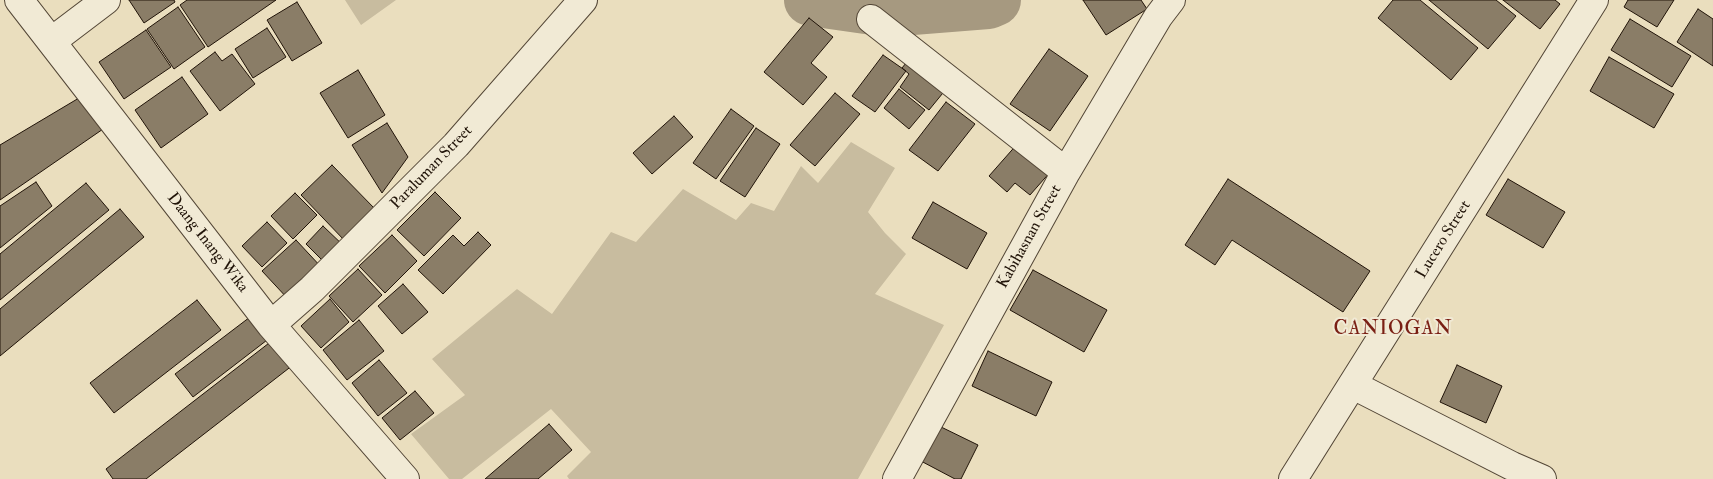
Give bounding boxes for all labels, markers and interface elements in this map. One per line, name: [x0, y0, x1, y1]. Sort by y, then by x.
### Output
street label: Paraluman Street: [387, 122, 477, 214]
street label: Kabihasnan Street: [994, 182, 1066, 292]
street label: Daang Inang Wika: [162, 189, 252, 297]
street label: Lucero Street: [1412, 197, 1476, 283]
district label: CANIOGAN: [1332, 319, 1454, 341]

